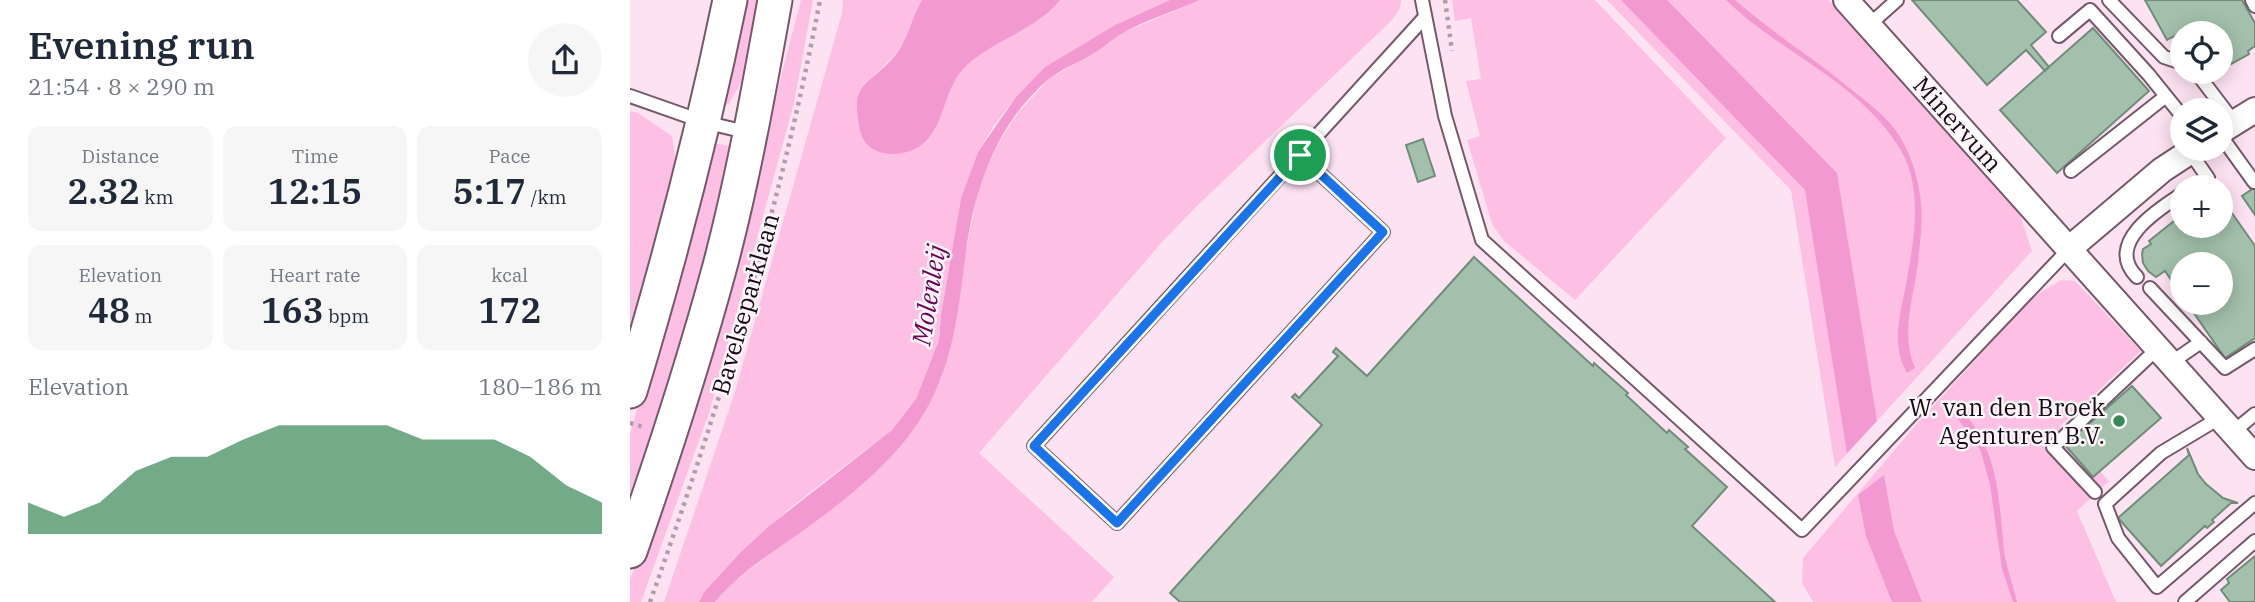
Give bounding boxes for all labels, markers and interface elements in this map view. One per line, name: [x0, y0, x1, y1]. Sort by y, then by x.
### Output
text: Evening run: [28, 20, 255, 69]
map controls: [2170, 21, 2233, 315]
button: locate: [2170, 21, 2233, 84]
button: share: [528, 23, 602, 97]
street label: Minervum: [1906, 69, 2010, 179]
text: 21:54 · 8 × 290 m: [28, 71, 215, 101]
button: layers: [2170, 98, 2233, 161]
pin: [1270, 125, 1330, 185]
icon: arrive: [1281, 136, 1319, 174]
text: Distance: [82, 144, 159, 168]
text: Time: [292, 144, 338, 168]
text: Pace: [489, 144, 531, 168]
text: 2.32: [67, 168, 140, 214]
text: 12:15: [268, 168, 362, 214]
text: 5:17: [453, 168, 526, 214]
button: +: [2170, 175, 2233, 238]
text: km: [140, 185, 174, 209]
text: /km: [526, 185, 567, 209]
street label: Bavelseparklaan: [704, 209, 786, 399]
water label: Molenleij: [903, 241, 953, 349]
button: −: [2170, 252, 2233, 315]
text: Elevation: [78, 263, 162, 287]
text: Heart rate: [270, 263, 360, 287]
text: kcal: [491, 263, 528, 287]
text: 48: [88, 287, 130, 333]
text: 163: [261, 287, 324, 333]
text: 172: [478, 287, 541, 333]
text: m: [130, 304, 153, 328]
text: bpm: [324, 304, 369, 328]
text: Elevation: [28, 371, 129, 401]
text: 180–186 m: [478, 371, 602, 401]
place label: W. van den Broek Agenturen B.V.: [1909, 391, 2105, 451]
marker: W. van den Broek Agenturen B.V.: [2111, 413, 2127, 429]

